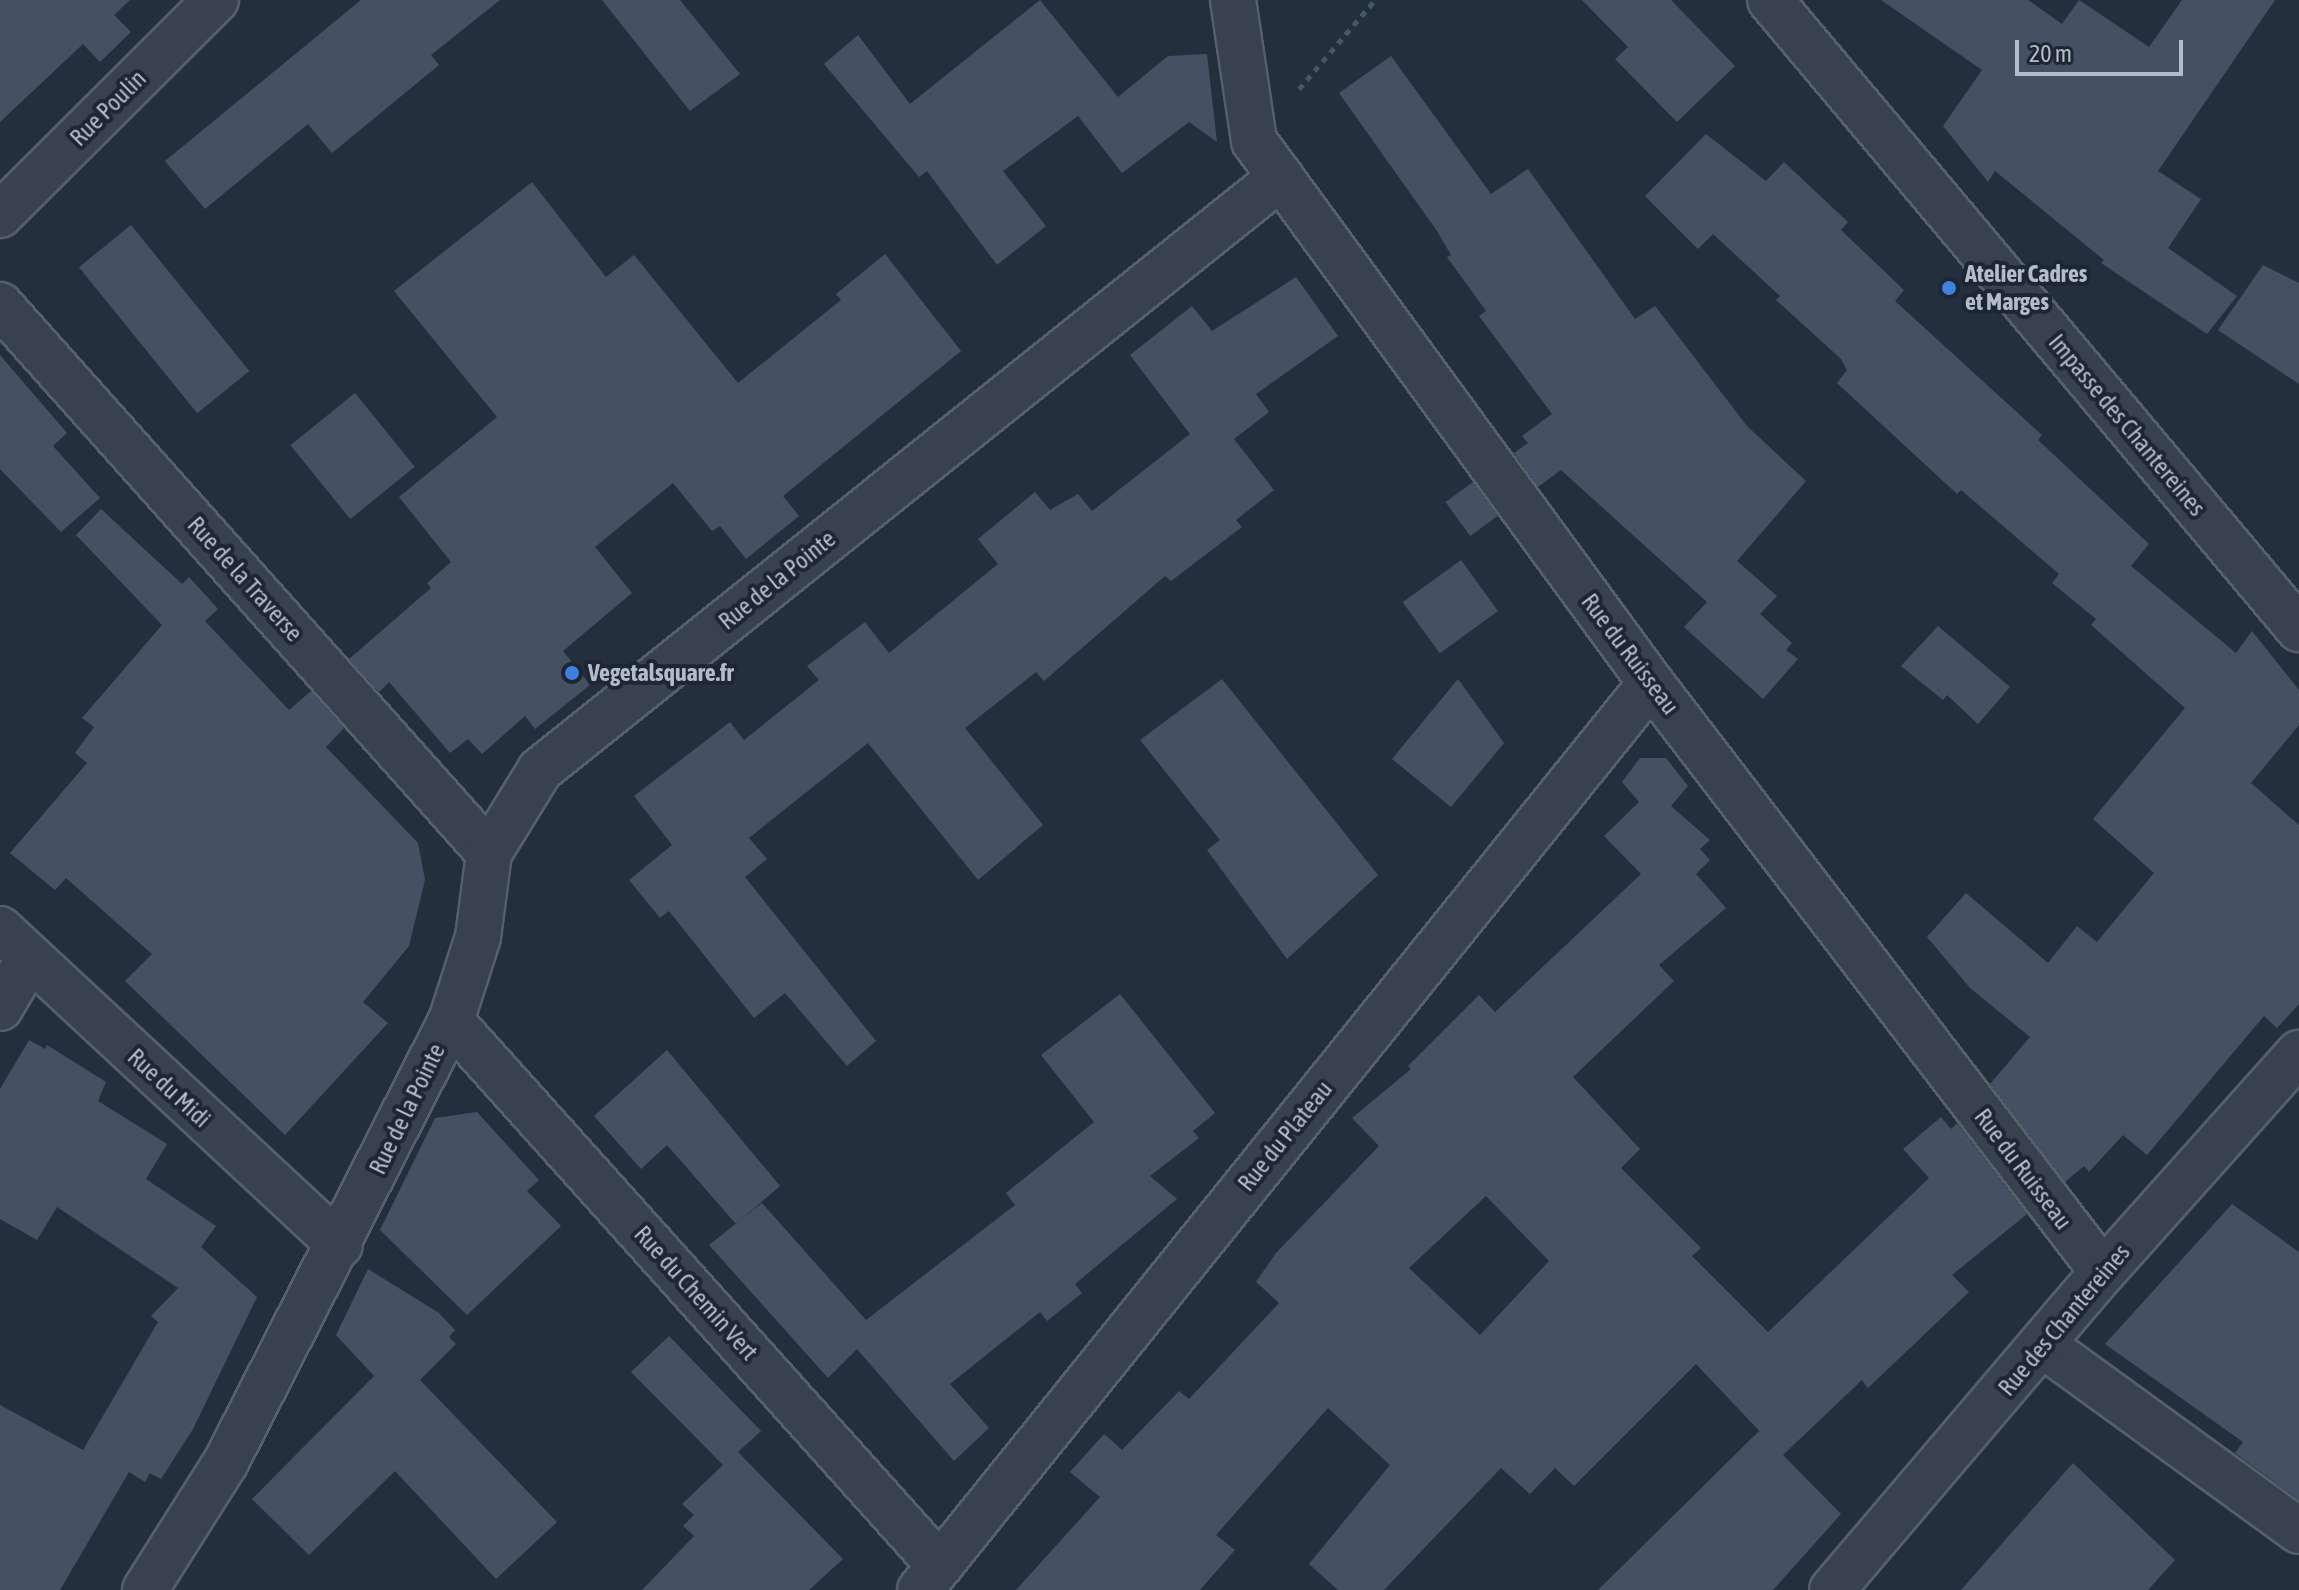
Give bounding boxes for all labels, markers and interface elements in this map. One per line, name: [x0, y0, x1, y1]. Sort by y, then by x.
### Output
scale bar: [2019, 24, 2187, 74]
text: 20 m: [2029, 40, 2072, 67]
street label: Rue Poulin: [64, 64, 152, 152]
place label: Atelier Cadres et Marges: [1965, 260, 2087, 316]
marker: Atelier Cadres et Marges: [1940, 279, 1958, 297]
street label: Impasse des Chantereines: [2043, 328, 2211, 522]
street label: Rue de la Traverse: [181, 511, 309, 647]
street label: Rue de la Pointe: [713, 524, 841, 636]
street label: Rue du Ruisseau: [1575, 588, 1685, 720]
place label: Vegetalsquare.fr: [588, 659, 734, 687]
marker: Vegetalsquare.fr: [563, 664, 581, 682]
street label: Rue de la Pointe: [363, 1039, 451, 1179]
street label: Rue du Midi: [122, 1043, 216, 1133]
street label: Rue du Plateau: [1232, 1075, 1338, 1197]
street label: Rue du Ruisseau: [1968, 1103, 2078, 1235]
street label: Rue du Chemin Vert: [628, 1220, 764, 1366]
street label: Rue des Chantereines: [1992, 1238, 2136, 1402]

